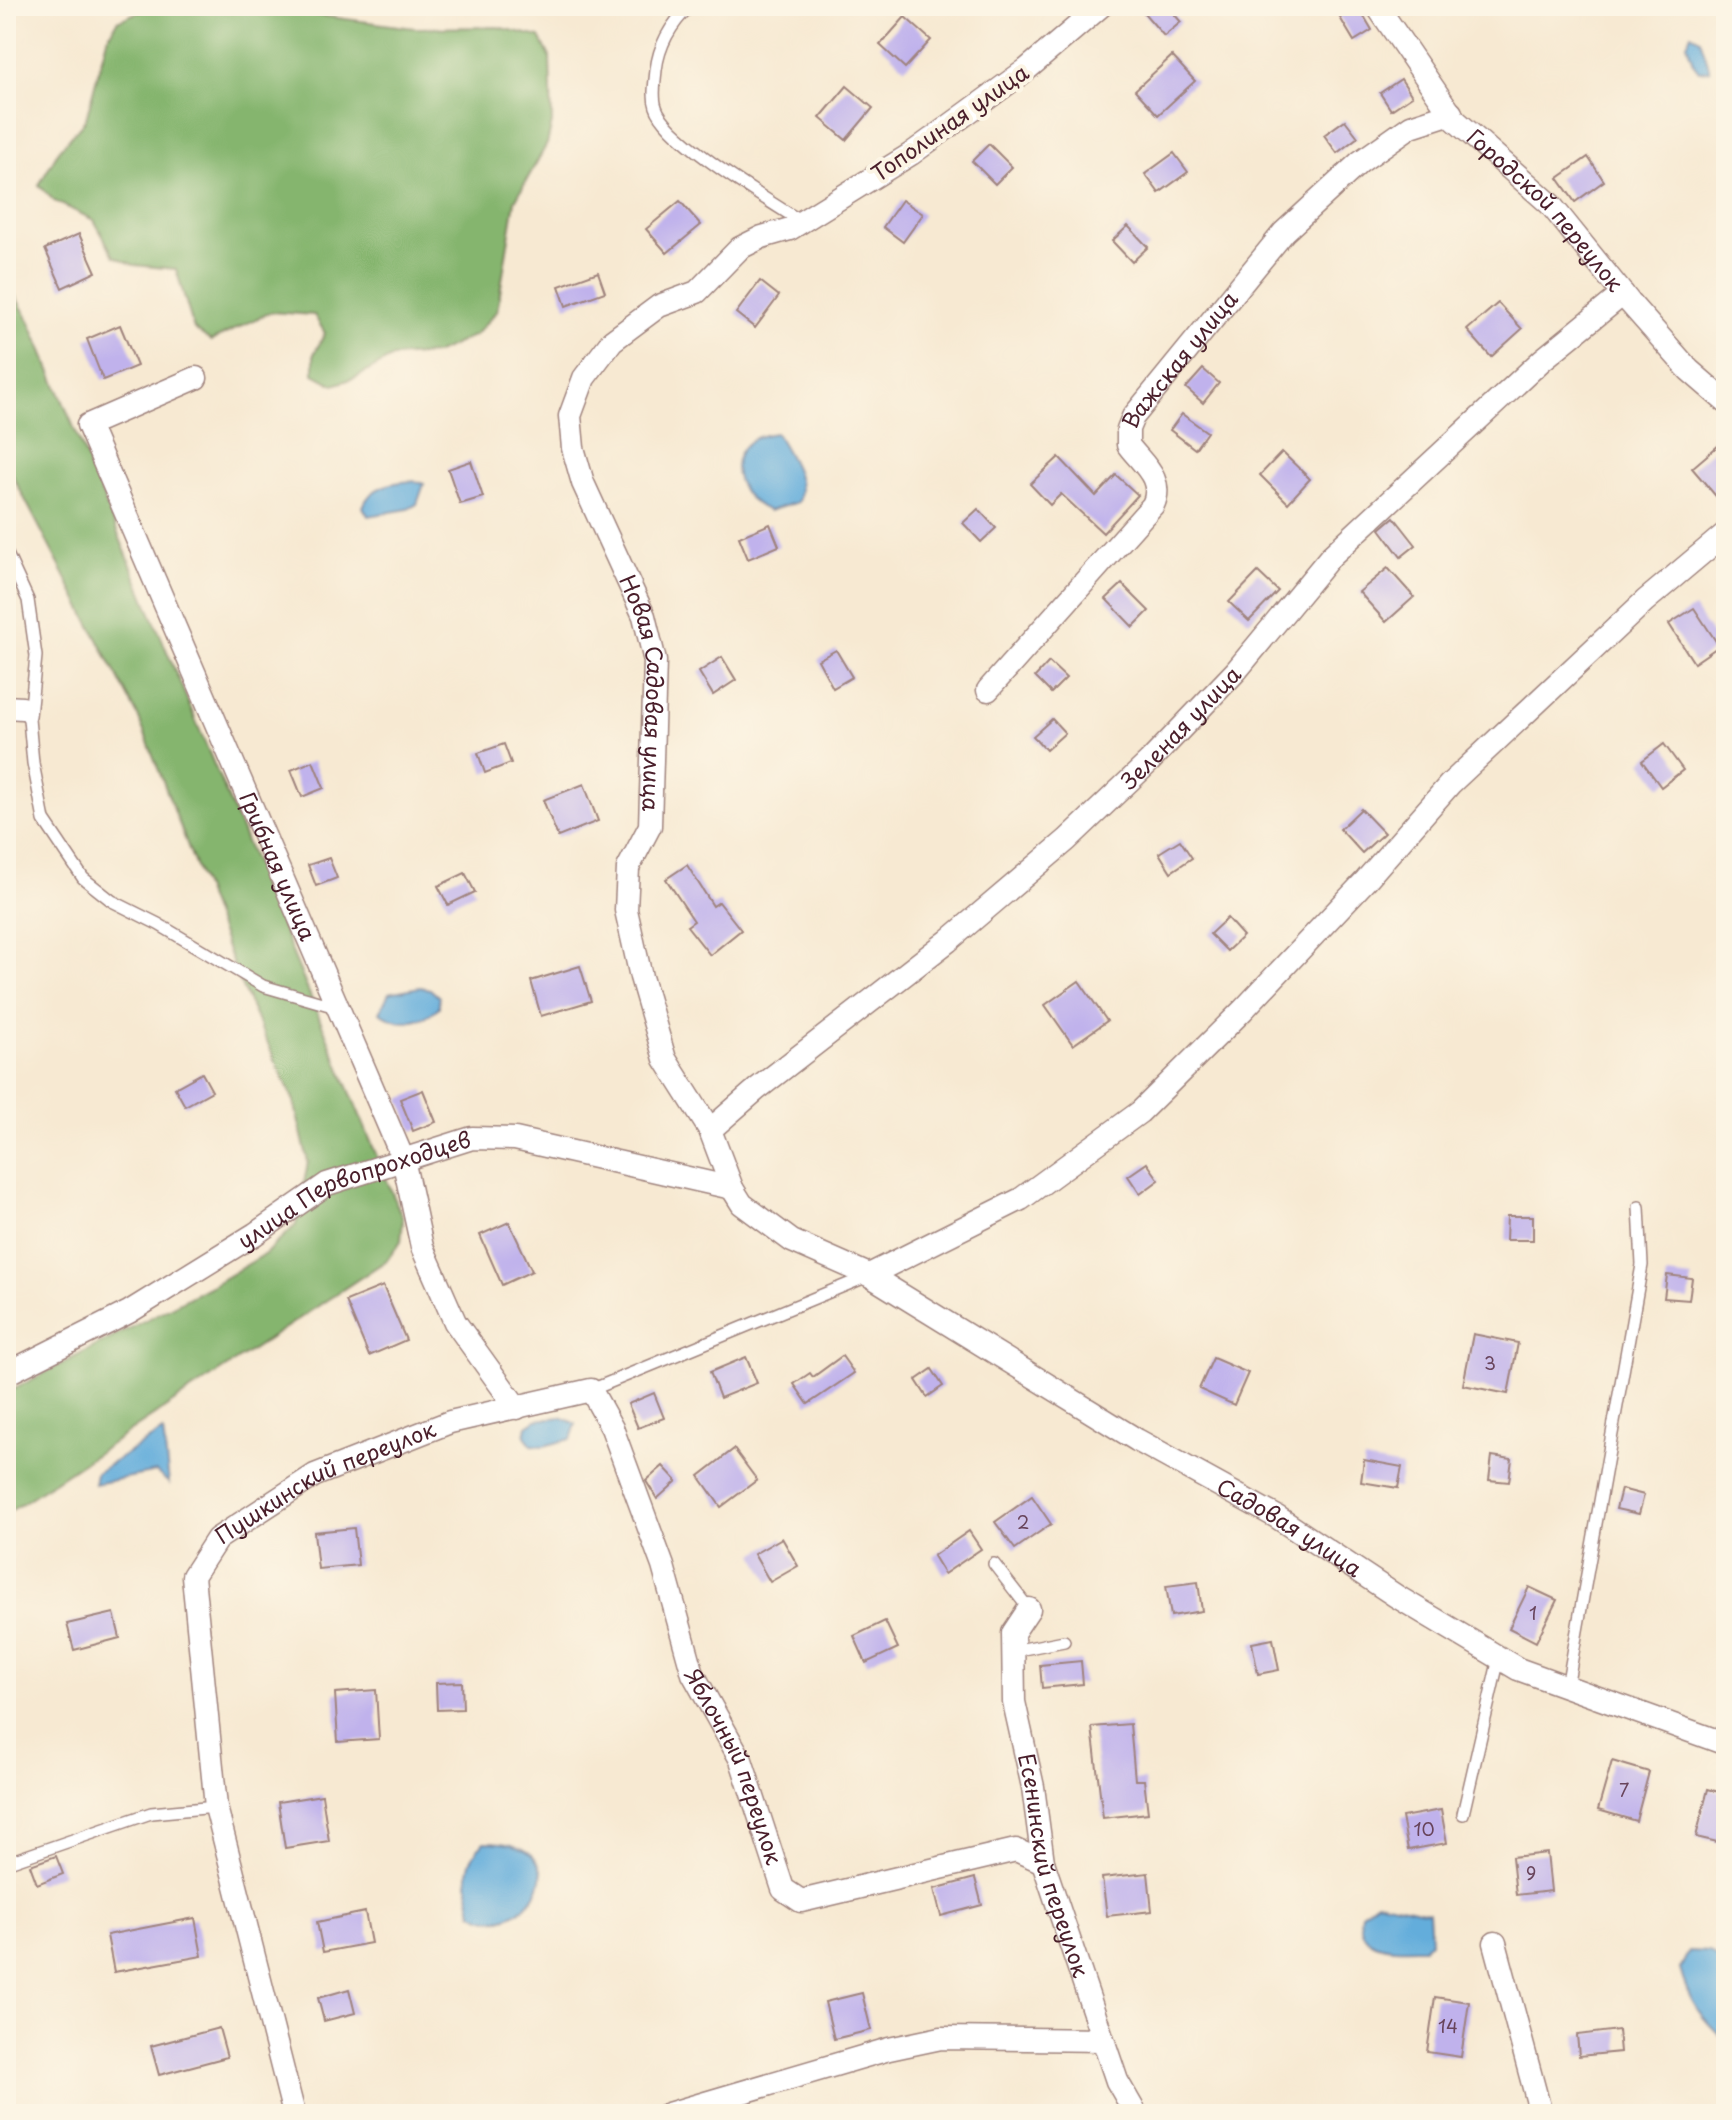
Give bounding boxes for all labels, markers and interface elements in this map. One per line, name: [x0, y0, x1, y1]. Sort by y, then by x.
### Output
street label: Тополиная улица: [864, 55, 1035, 189]
street label: Городской переулок: [1460, 120, 1633, 299]
street label: Важская улица: [1112, 283, 1245, 433]
street label: Новая Садовая улица: [612, 569, 673, 812]
street label: Зеленая улица: [1112, 658, 1248, 796]
street label: Грибная улица: [232, 786, 325, 945]
street label: улица Первопроходцев: [231, 1121, 475, 1256]
house number: 3: [1484, 1349, 1496, 1376]
street label: Пушкинский переулок: [208, 1411, 441, 1551]
street label: Садовая улица: [1211, 1469, 1369, 1584]
house number: 2: [1017, 1508, 1029, 1535]
house number: 1: [1529, 1599, 1537, 1626]
street label: Яблочный переулок: [678, 1662, 792, 1869]
street label: Есенинский переулок: [1011, 1750, 1099, 1982]
house number: 7: [1619, 1776, 1629, 1803]
house number: 10: [1413, 1815, 1435, 1842]
house number: 9: [1526, 1859, 1536, 1886]
house number: 14: [1438, 2012, 1458, 2039]

